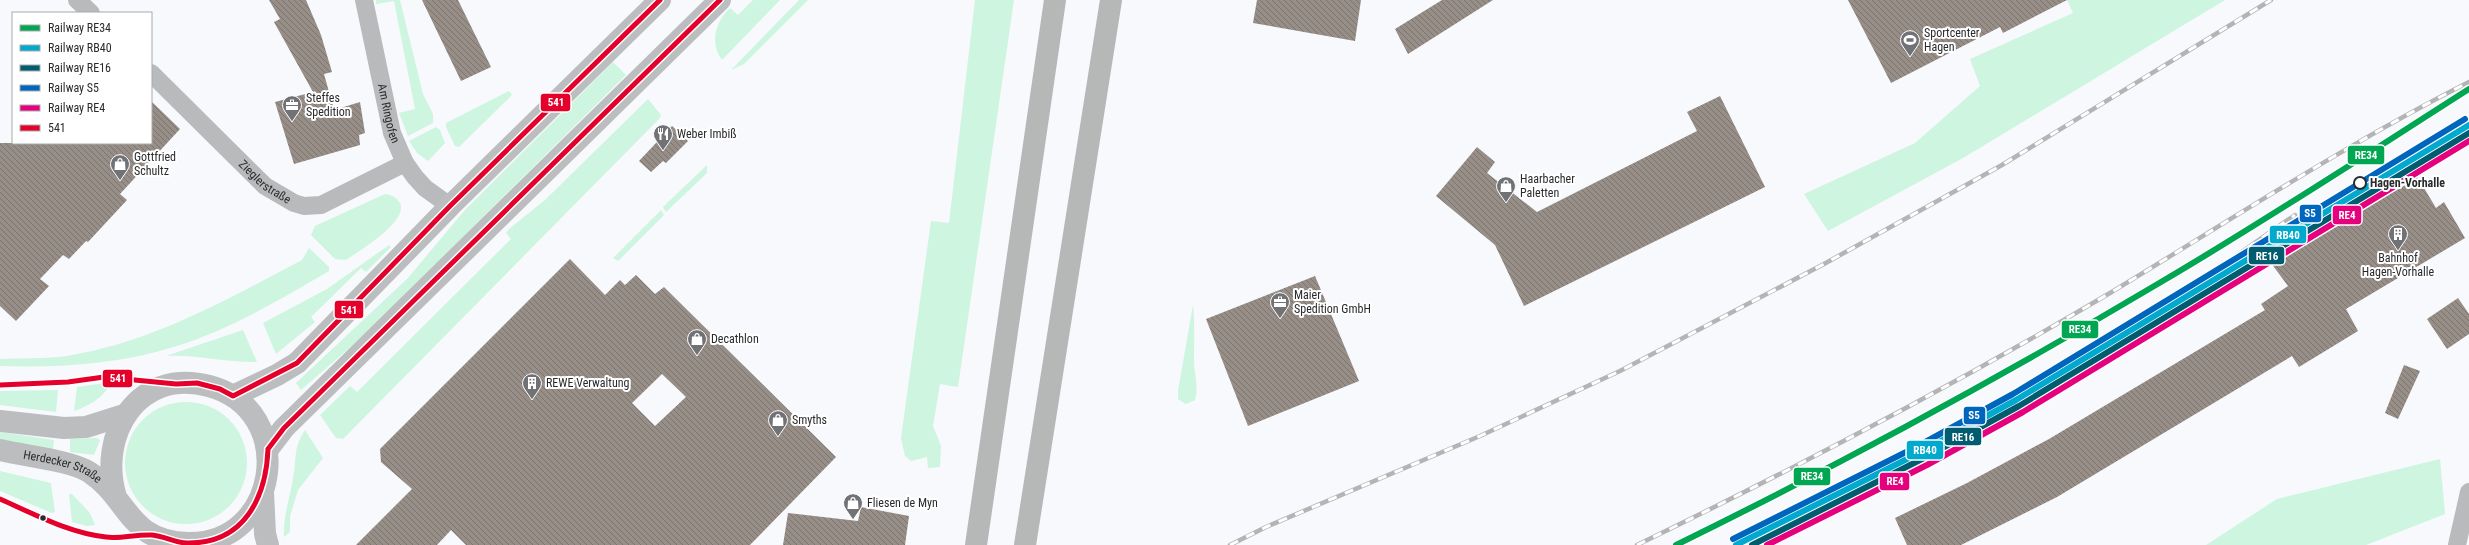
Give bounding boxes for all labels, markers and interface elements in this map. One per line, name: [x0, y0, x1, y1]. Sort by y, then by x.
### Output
legend: [12, 12, 152, 144]
text: Railway RE34: [48, 21, 111, 35]
place label: Sportcenter Hagen: [1924, 26, 1980, 54]
sports icon: Sportcenter Hagen: [1899, 29, 1921, 57]
text: Railway RB40: [48, 41, 112, 55]
text: Railway RE16: [48, 61, 111, 75]
text: Railway S5: [48, 81, 99, 95]
street label: Am Ringofen: [375, 82, 403, 146]
place label: Steffes Spedition: [306, 91, 351, 119]
line badge: 541: [540, 93, 571, 112]
office icon: Steffes Spedition: [281, 94, 303, 122]
text: 541: [548, 96, 564, 109]
text: Railway RE4: [48, 101, 105, 115]
text: 541: [48, 121, 66, 135]
restaurant icon: Weber Imbiß: [652, 123, 674, 151]
place label: Weber Imbiß: [677, 127, 737, 141]
line badge: RE34: [2347, 145, 2385, 165]
text: RE34: [2355, 149, 2378, 162]
place label: Gottfried Schultz: [134, 150, 176, 178]
shop icon: Gottfried Schultz: [109, 153, 131, 181]
street label: Zieglerstraße: [236, 157, 294, 207]
place label: Haarbacher Paletten: [1520, 172, 1575, 200]
shop icon: Haarbacher Paletten: [1495, 175, 1517, 203]
marker: Hagen-Vorhalle: [2353, 176, 2367, 190]
place label: Hagen-Vorhalle: [2370, 176, 2445, 190]
line badge: S5: [2299, 204, 2322, 223]
line badge: RE4: [2332, 205, 2362, 225]
text: S5: [2304, 207, 2316, 220]
text: RE4: [2338, 209, 2356, 222]
building icon: Bahnhof Hagen-Vorhalle: [2387, 223, 2409, 251]
line badge: RB40: [2269, 225, 2307, 244]
text: RB40: [2276, 229, 2300, 242]
line badge: RE16: [2248, 246, 2285, 265]
text: RE16: [2256, 250, 2279, 263]
place label: Bahnhof Hagen-Vorhalle: [2362, 251, 2435, 279]
place label: Maier Spedition GmbH: [1294, 288, 1371, 316]
office icon: Maier Spedition GmbH: [1269, 291, 1291, 319]
line badge: 541: [334, 300, 364, 319]
text: 541: [341, 304, 357, 317]
line badge: RE34: [2061, 320, 2099, 339]
text: RE34: [2069, 323, 2092, 336]
shop icon: Decathlon: [686, 328, 708, 356]
place label: Decathlon: [711, 332, 759, 346]
line badge: 541: [102, 369, 133, 388]
text: 541: [110, 372, 126, 385]
building icon: REWE Verwaltung: [521, 372, 543, 400]
place label: REWE Verwaltung: [546, 376, 630, 390]
line badge: S5: [1963, 406, 1986, 425]
shop icon: Smyths: [767, 409, 789, 437]
text: S5: [1968, 409, 1980, 422]
place label: Smyths: [792, 413, 827, 427]
line badge: RE16: [1944, 427, 1982, 446]
text: RE16: [1952, 431, 1975, 444]
line badge: RB40: [1906, 440, 1944, 460]
text: RB40: [1913, 444, 1937, 457]
street label: Herdecker Straße: [22, 448, 105, 486]
line badge: RE34: [1793, 467, 1831, 486]
text: RE34: [1801, 470, 1824, 483]
line badge: RE4: [1879, 472, 1910, 491]
text: RE4: [1886, 475, 1904, 488]
shop icon: Fliesen de Myn: [842, 492, 864, 520]
place label: Fliesen de Myn: [867, 496, 938, 510]
unlabelled marker: [38, 513, 48, 523]

